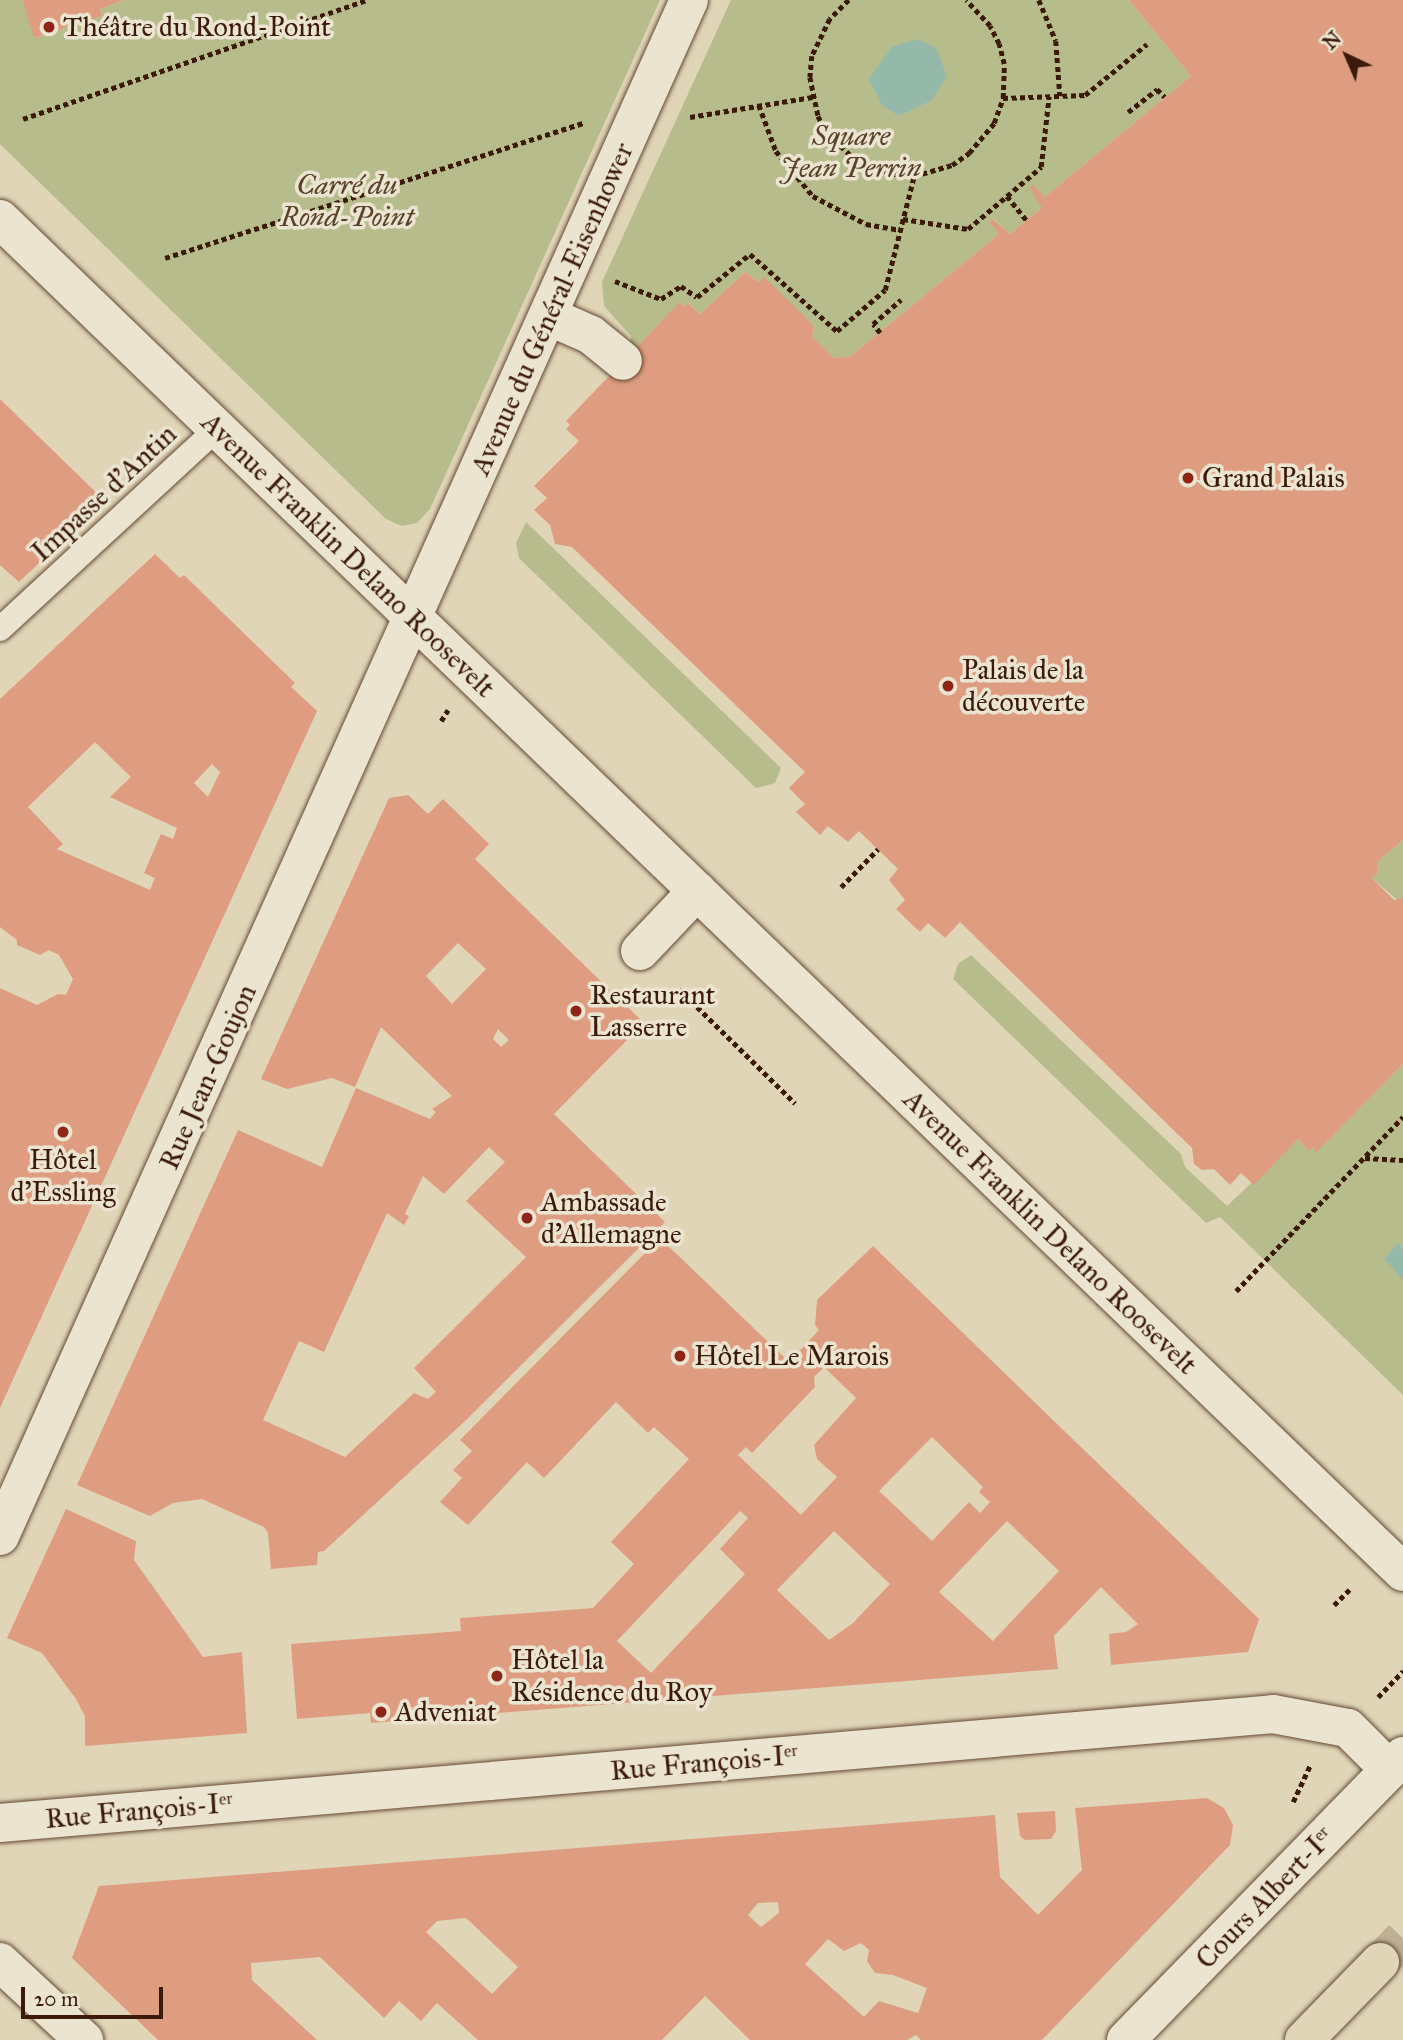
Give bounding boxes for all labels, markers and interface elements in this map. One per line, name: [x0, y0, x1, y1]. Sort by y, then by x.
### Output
place label: Théâtre du Rond-Point: [63, 10, 331, 44]
marker: Théâtre du Rond-Point: [41, 19, 57, 35]
north arrow: [1312, 21, 1382, 91]
text: N: [1318, 27, 1346, 54]
park label: Square Jean Perrin: [781, 119, 921, 185]
street label: Avenue du Général-Eisenhower: [463, 138, 641, 480]
park label: Carré du Rond-Point: [280, 168, 414, 234]
street label: Avenue Franklin Delano Roosevelt: [194, 406, 502, 704]
street label: Impasse d'Antin: [25, 417, 183, 569]
place label: Grand Palais: [1202, 461, 1345, 495]
marker: Grand Palais: [1180, 470, 1196, 486]
place label: Palais de la découverte: [962, 653, 1086, 719]
marker: Palais de la découverte: [940, 678, 956, 694]
place label: Restaurant Lasserre: [590, 978, 715, 1044]
street label: Rue Jean-Goujon: [152, 979, 264, 1175]
marker: Restaurant Lasserre: [568, 1003, 584, 1019]
street label: Avenue Franklin Delano Roosevelt: [896, 1083, 1204, 1381]
marker: Hôtel d’Essling: [55, 1124, 71, 1140]
place label: Hôtel d’Essling: [11, 1143, 115, 1209]
place label: Ambassade d'Allemagne: [541, 1185, 682, 1251]
marker: Ambassade d'Allemagne: [519, 1210, 535, 1226]
place label: Hôtel Le Marois: [694, 1339, 889, 1373]
marker: Hôtel Le Marois: [672, 1348, 688, 1364]
place label: Hôtel la Résidence du Roy: [511, 1643, 712, 1709]
marker: Hôtel la Résidence du Roy: [489, 1668, 505, 1684]
place label: Adveniat: [395, 1695, 497, 1729]
marker: Adveniat: [373, 1704, 389, 1720]
street label: Rue François-Iᵉʳ: [609, 1738, 799, 1788]
street label: Rue François-Iᵉʳ: [44, 1786, 234, 1836]
street label: Cours Albert-Iᵉʳ: [1189, 1820, 1341, 1976]
scale bar: [24, 1974, 166, 2018]
text: 20 m: [34, 1986, 79, 2012]

